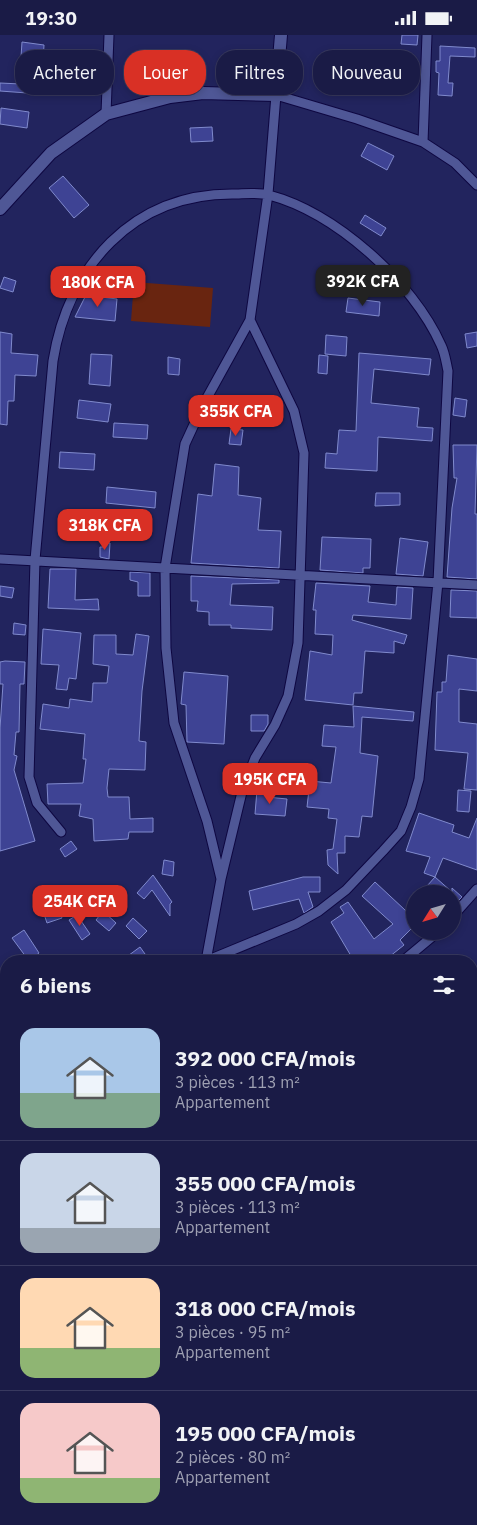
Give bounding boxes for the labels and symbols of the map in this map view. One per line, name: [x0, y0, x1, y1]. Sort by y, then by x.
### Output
pin: 180K CFA: [46, 265, 150, 308]
pin: 392K CFA: [311, 265, 415, 307]
pin: 355K CFA: [184, 395, 288, 437]
pin: 318K CFA: [53, 509, 157, 551]
pin: 195K CFA: [218, 763, 322, 805]
pin: 254K CFA: [28, 885, 132, 927]
north arrow: [406, 885, 461, 940]

